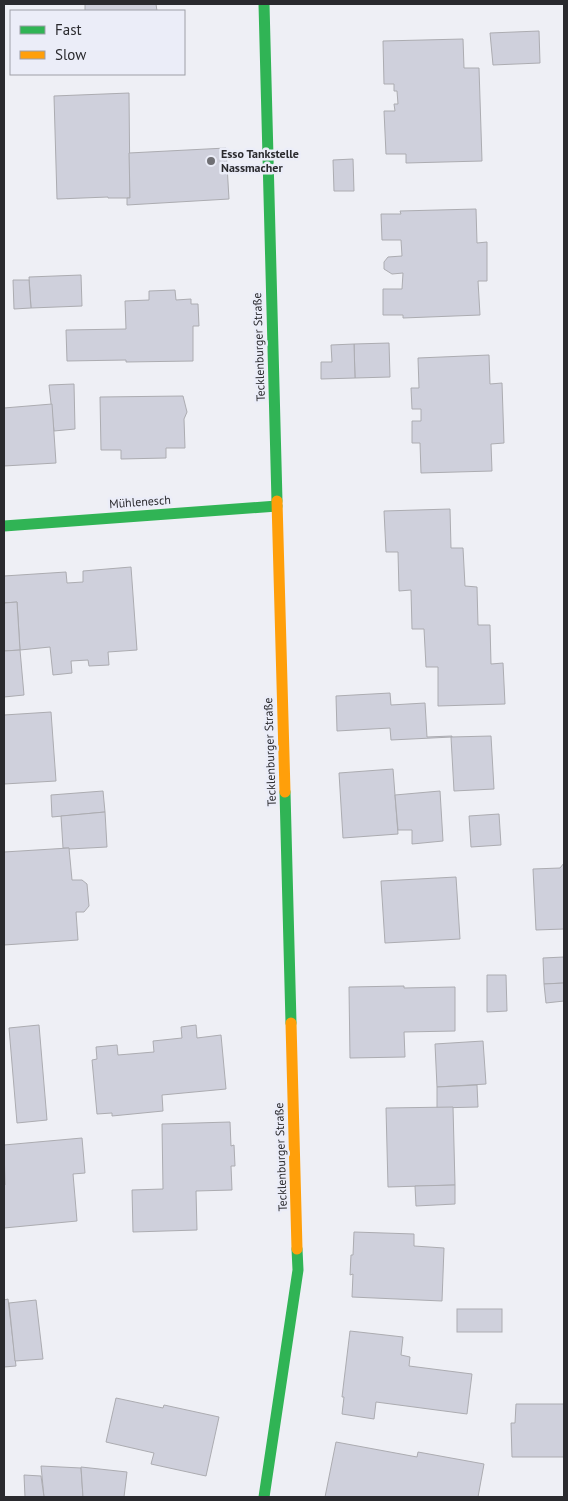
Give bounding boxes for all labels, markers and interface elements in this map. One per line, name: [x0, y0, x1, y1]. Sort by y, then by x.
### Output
legend: [10, 10, 185, 75]
text: Fast: [55, 20, 82, 39]
text: Slow: [55, 45, 86, 64]
place label: Esso Tankstelle Nassmacher: [221, 146, 299, 175]
marker: Esso Tankstelle Nassmacher: [205, 155, 217, 167]
street label: Tecklenburger Straße: [249, 292, 268, 402]
street label: Mühlenesch: [109, 492, 171, 511]
street label: Tecklenburger Straße: [260, 697, 279, 807]
street label: Tecklenburger Straße: [271, 1102, 290, 1212]

